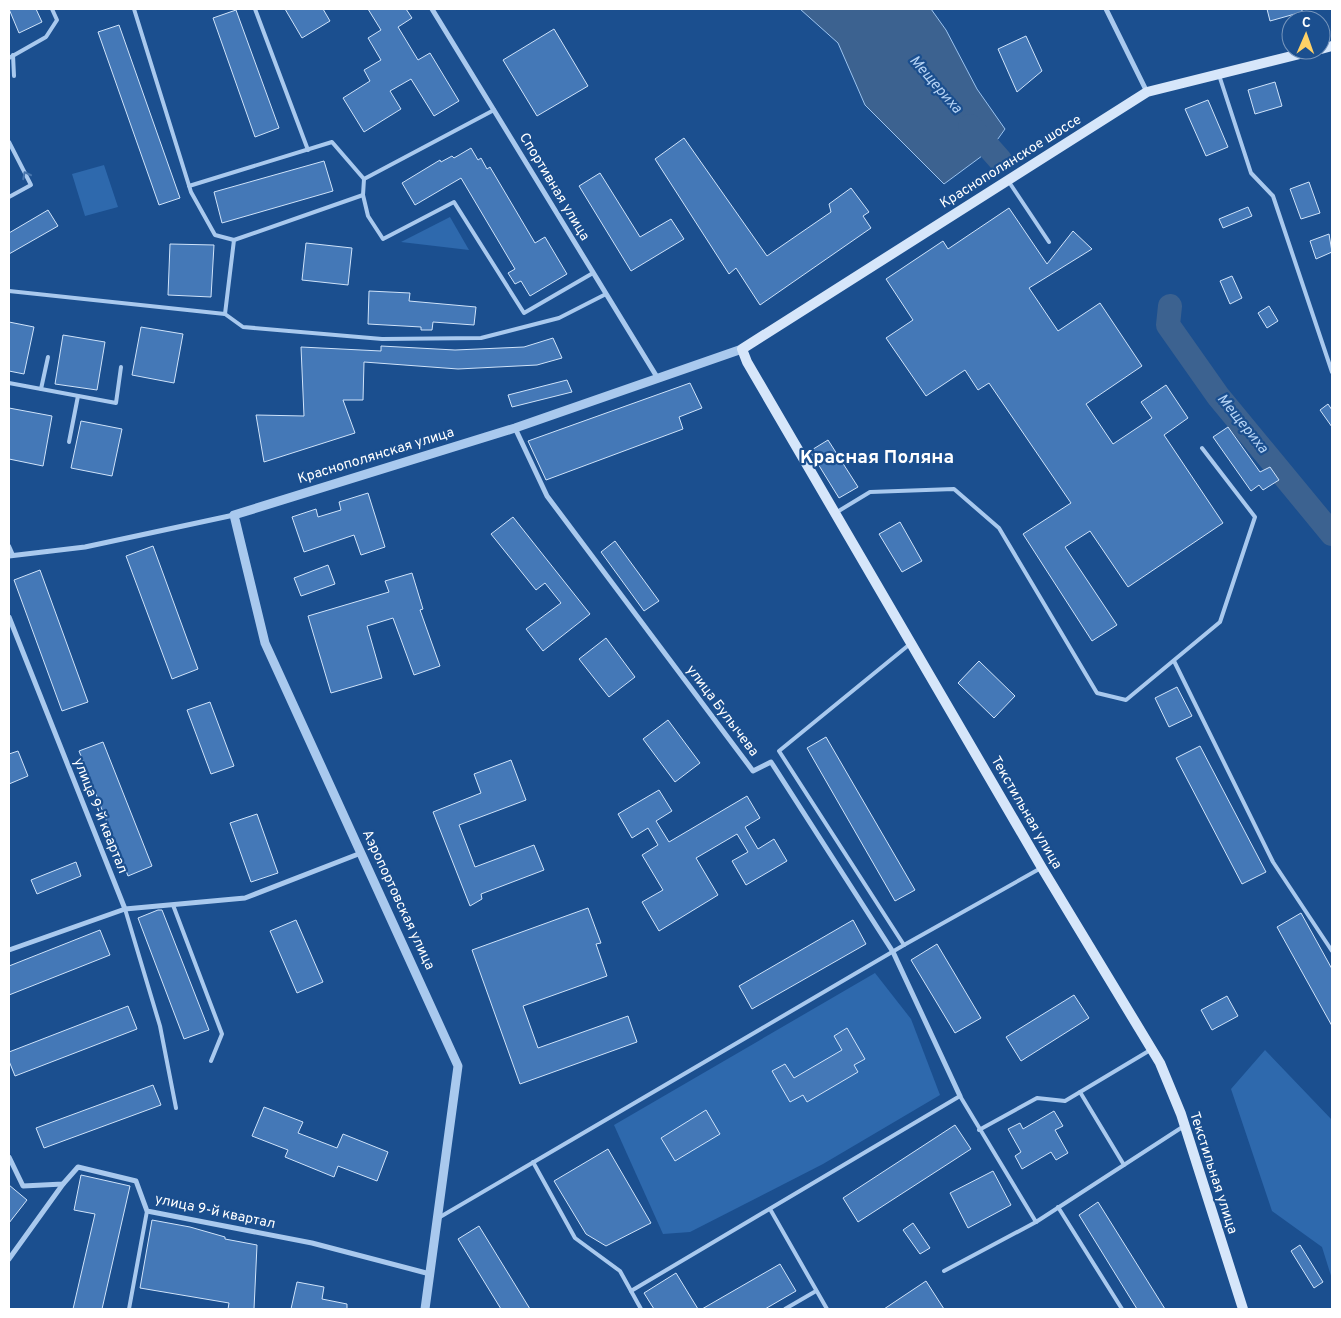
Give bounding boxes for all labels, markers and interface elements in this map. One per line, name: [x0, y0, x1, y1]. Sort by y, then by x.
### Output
north arrow: [1281, 10, 1331, 60]
text: С: [1302, 15, 1311, 32]
water label: Мещериха: [904, 52, 966, 118]
street label: Краснополянское шоссе: [937, 111, 1085, 213]
street label: Спортивная улица: [515, 130, 593, 244]
one-way arrow: [22, 172, 32, 181]
water label: Мещериха: [1212, 390, 1272, 458]
street label: Краснополянская улица: [296, 424, 456, 488]
district label: Красная Поляна: [800, 446, 954, 470]
street label: улица Булычева: [682, 662, 762, 760]
street label: Текстильная улица: [987, 754, 1065, 872]
street label: улица 9-й квартал: [69, 756, 131, 876]
street label: Аэропортовская улица: [358, 827, 438, 973]
street label: Текстильная улица: [1185, 1110, 1241, 1236]
street label: улица 9-й квартал: [153, 1191, 277, 1233]

